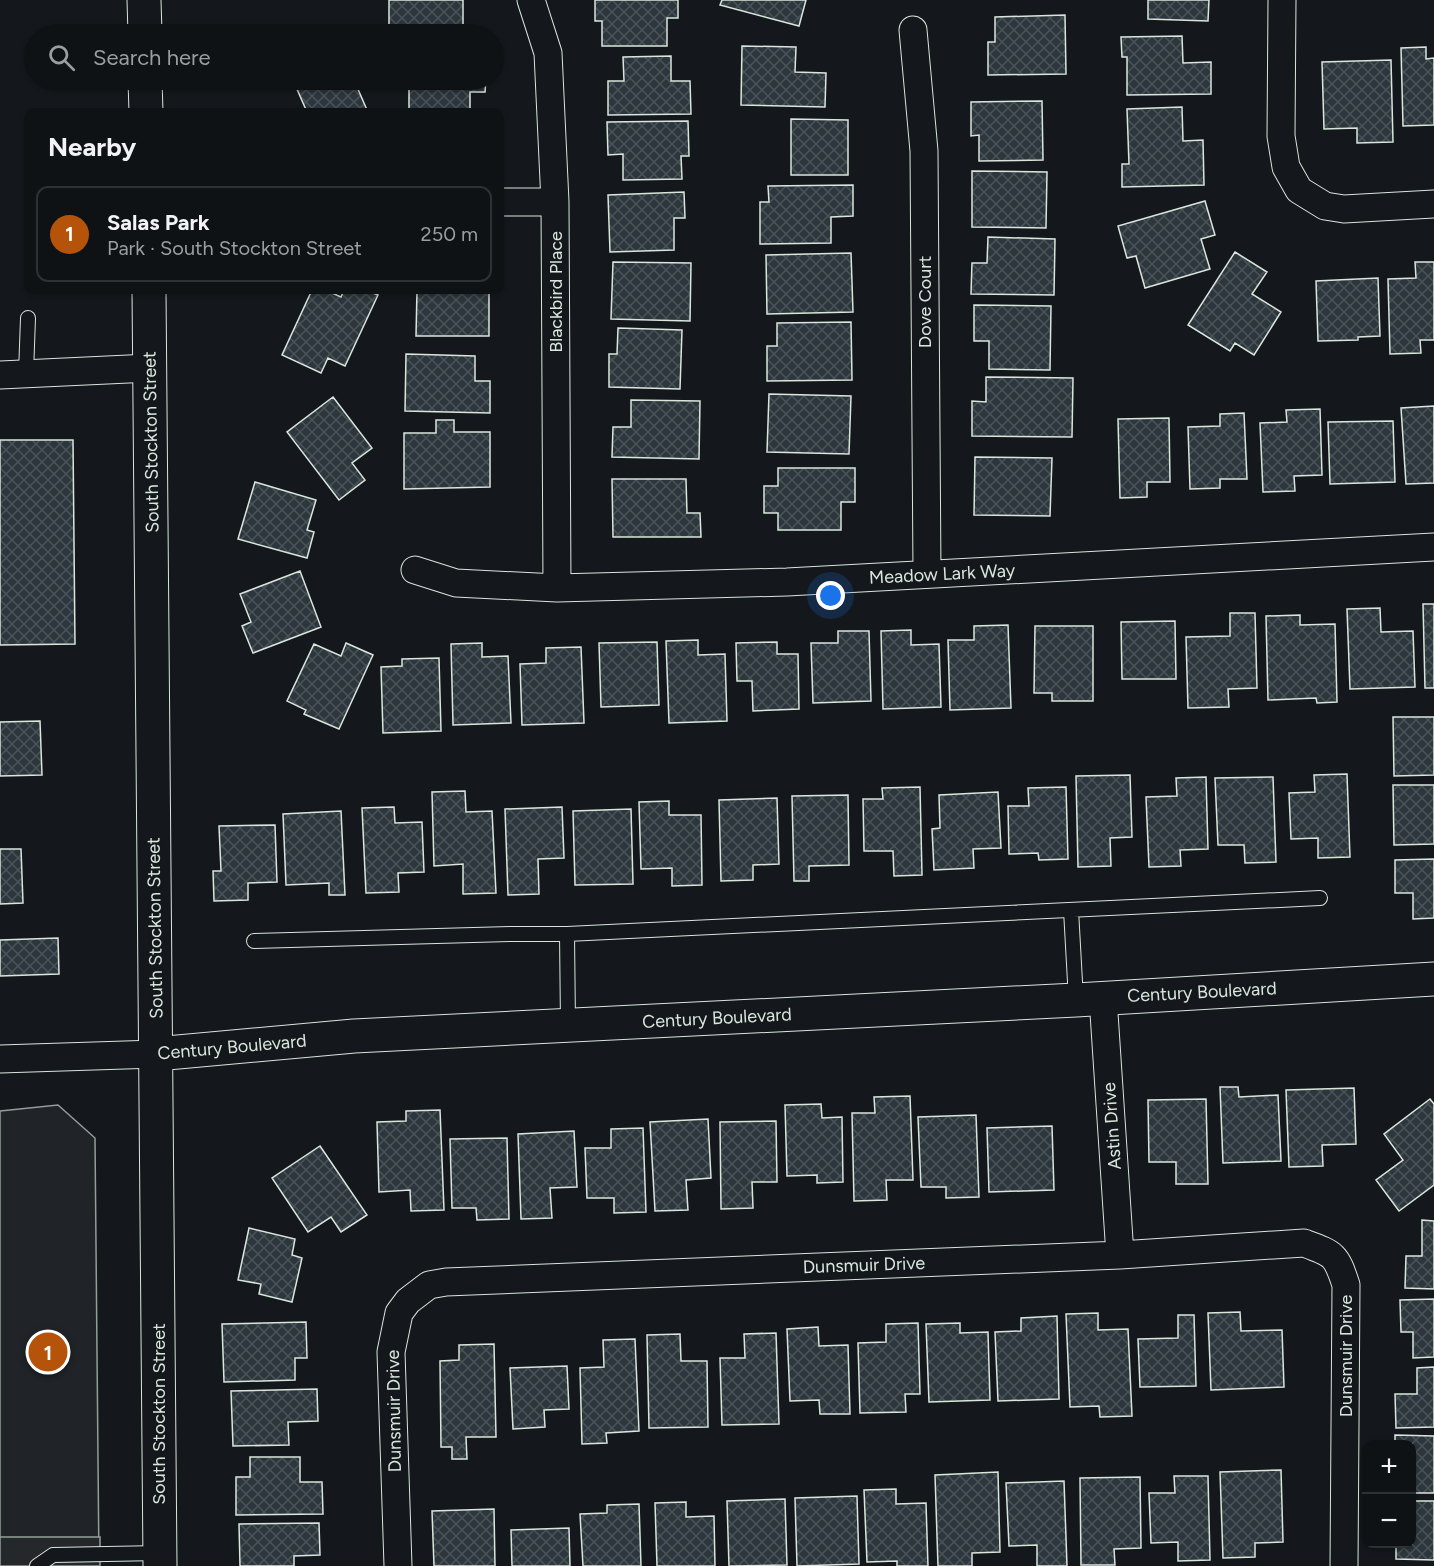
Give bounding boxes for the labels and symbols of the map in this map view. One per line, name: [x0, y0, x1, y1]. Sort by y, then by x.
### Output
street label: Blackbird Place: [545, 231, 567, 353]
street label: Dove Court: [914, 256, 936, 348]
street label: South Stockton Street: [138, 351, 164, 533]
street label: Meadow Lark Way: [868, 559, 1016, 589]
your location: [816, 581, 845, 610]
street label: South Stockton Street: [142, 837, 168, 1019]
street label: Century Boulevard: [1127, 977, 1277, 1007]
street label: Century Boulevard: [642, 1003, 792, 1033]
street label: Century Boulevard: [156, 1030, 308, 1064]
street label: Astin Drive: [1098, 1081, 1126, 1170]
street label: Dunsmuir Drive: [802, 1252, 926, 1278]
street label: Dunsmuir Drive: [1335, 1295, 1357, 1417]
street label: South Stockton Street: [148, 1323, 170, 1505]
pin: 1: [28, 1330, 68, 1374]
street label: Dunsmuir Drive: [382, 1349, 406, 1472]

